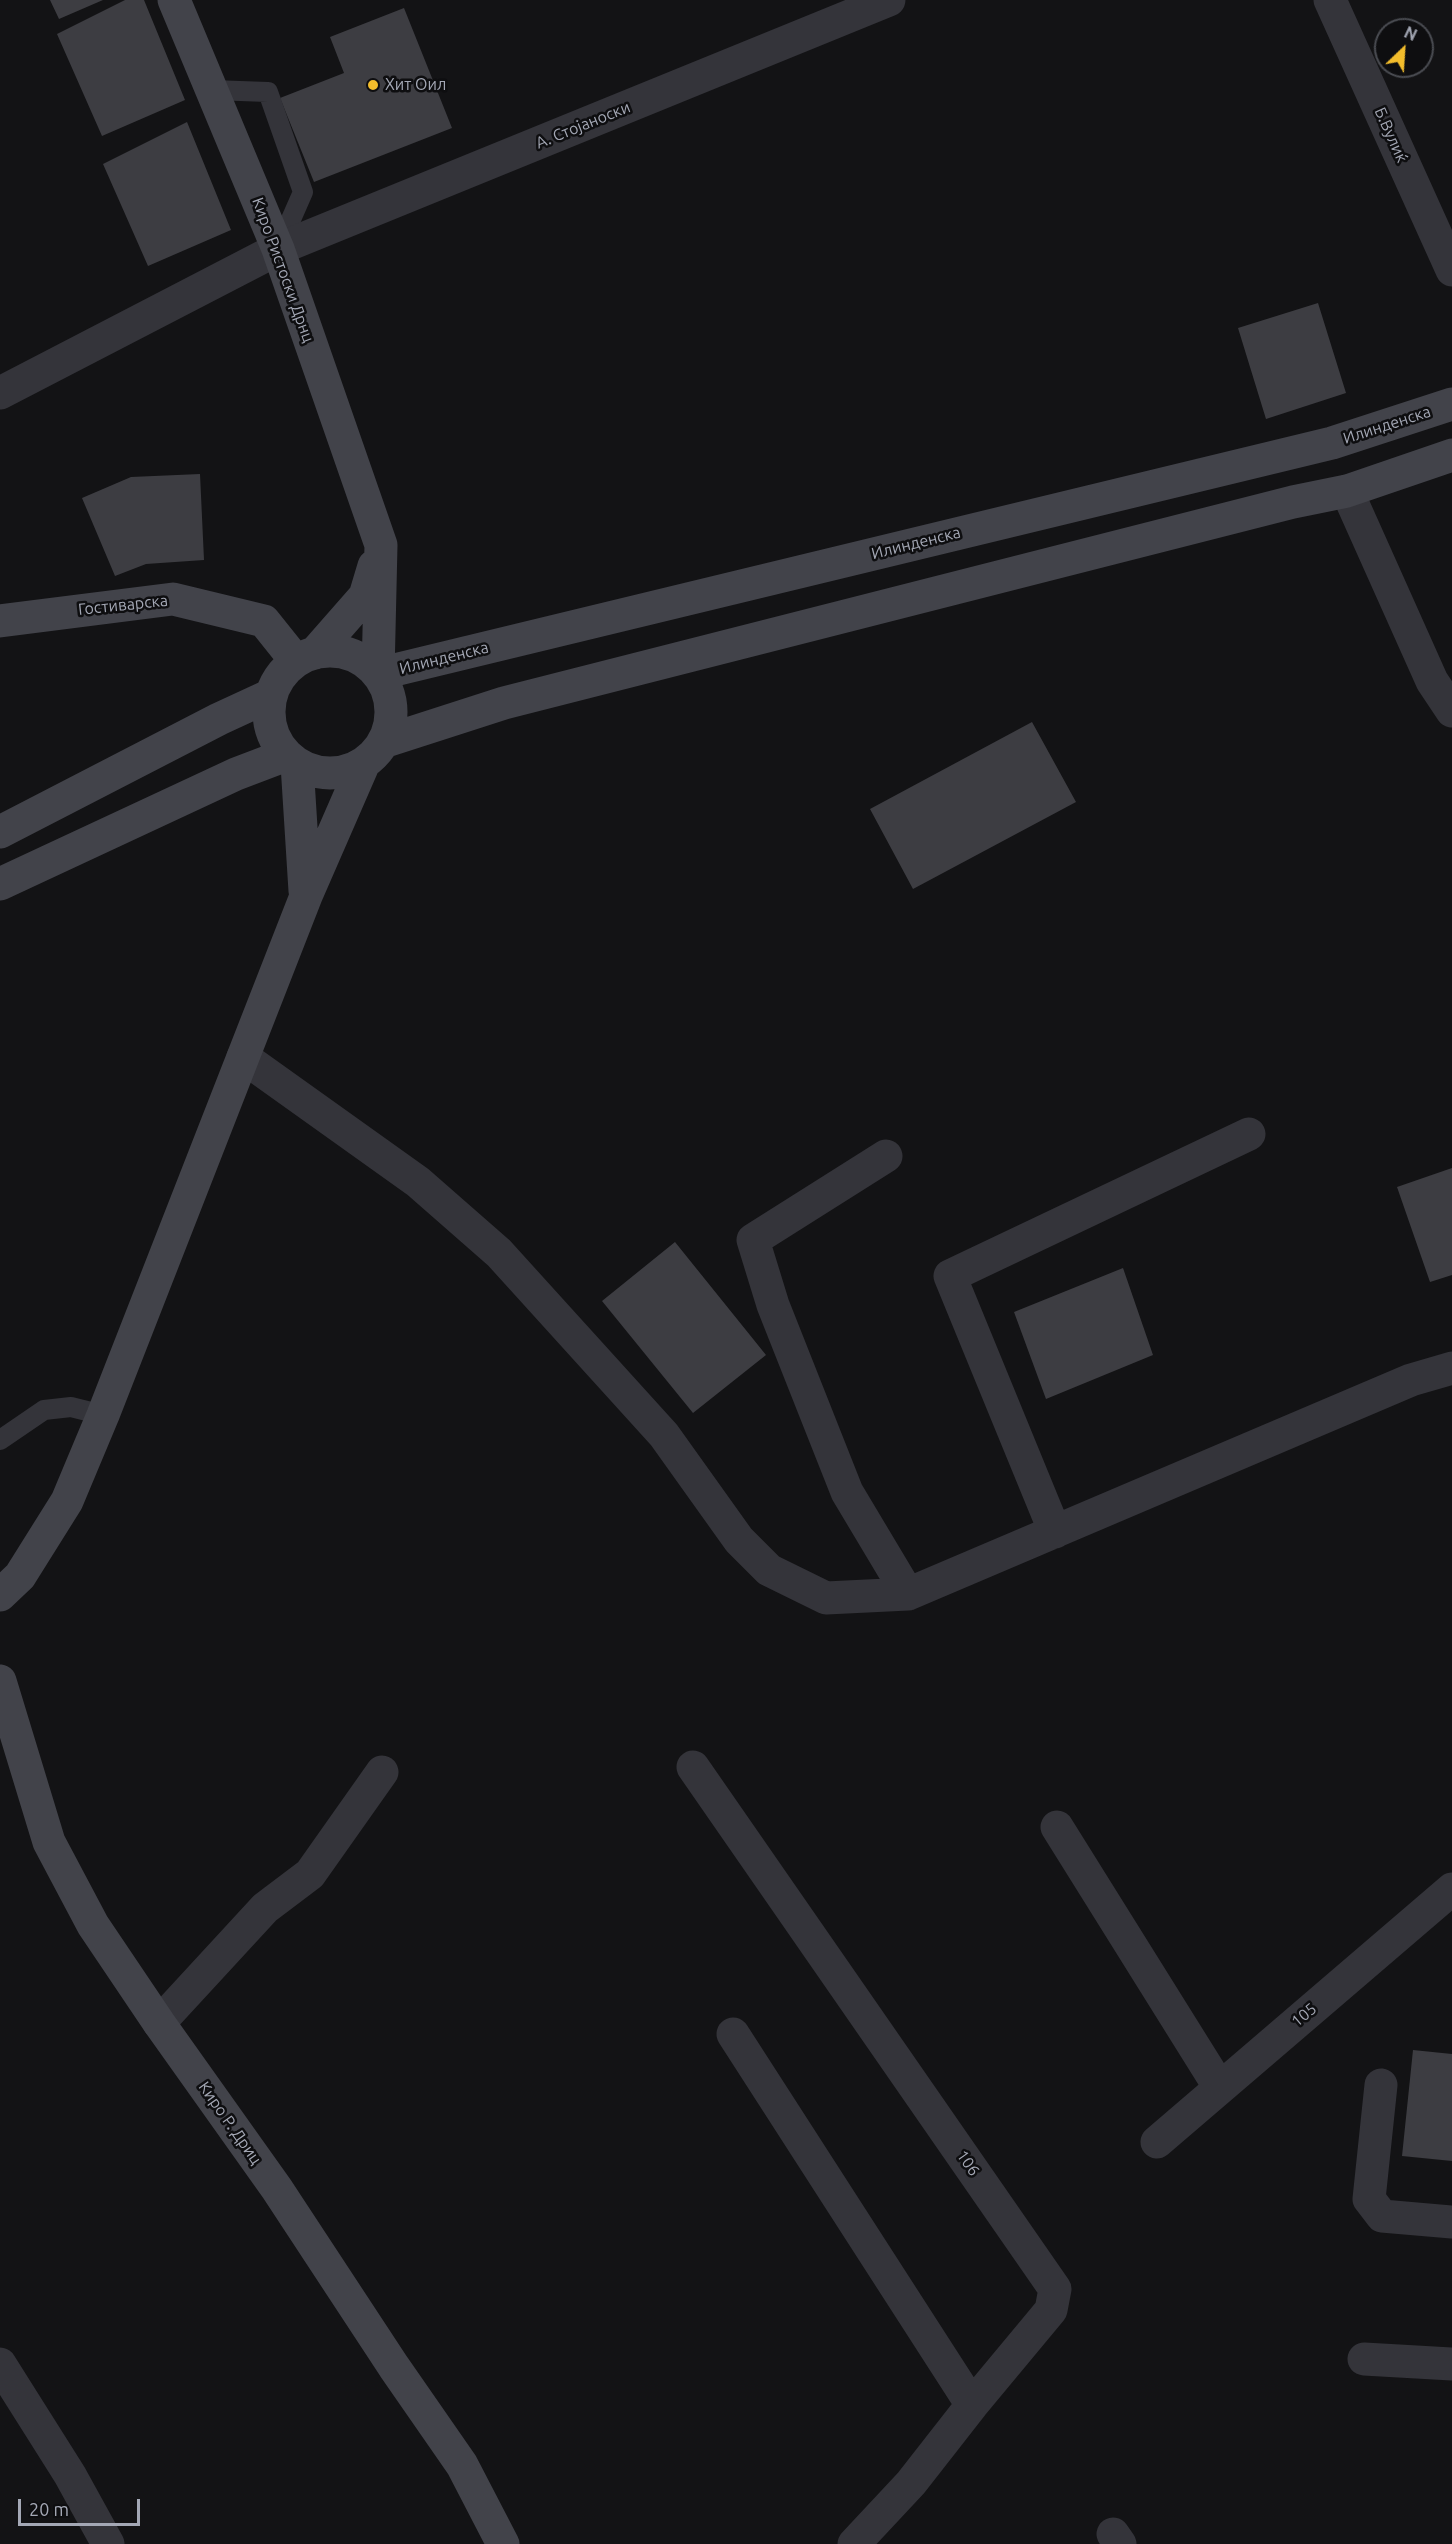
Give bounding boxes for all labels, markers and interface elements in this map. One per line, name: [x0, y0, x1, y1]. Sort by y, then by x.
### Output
north arrow: [1374, 18, 1434, 78]
text: N: [1402, 23, 1420, 44]
place label: Хит Оил: [385, 75, 446, 95]
marker: Хит Оил: [366, 78, 380, 92]
street label: А. Стојаноски: [533, 97, 633, 153]
street label: Б.Вулиќ: [1370, 104, 1412, 166]
street label: Киро Ристоски Дрнц: [248, 195, 318, 345]
street label: Илинденска: [1341, 402, 1433, 448]
street label: Илинденска: [870, 523, 962, 563]
street label: Гостиварска: [77, 591, 169, 619]
street label: Илинденска: [398, 638, 490, 678]
street label: 105: [1287, 1999, 1321, 2031]
street label: Киро Р. Дриц: [194, 2078, 266, 2168]
street label: 106: [952, 2146, 984, 2180]
scale bar: [21, 2487, 142, 2525]
text: 20 m: [29, 2499, 69, 2519]

